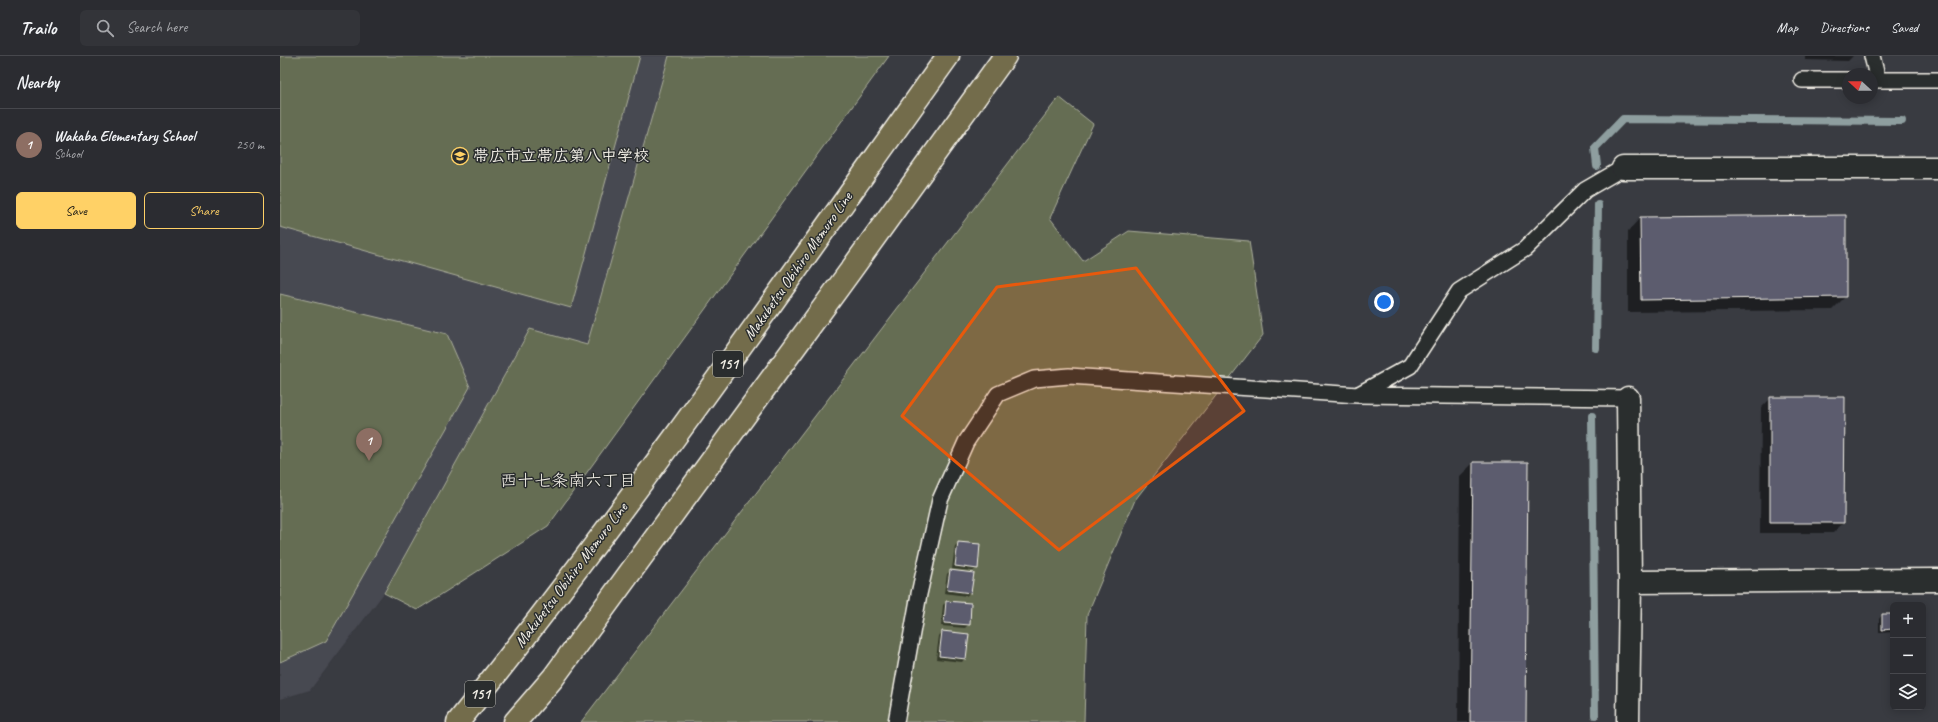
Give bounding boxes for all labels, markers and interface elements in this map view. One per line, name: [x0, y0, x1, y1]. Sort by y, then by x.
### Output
search box: [80, 10, 360, 46]
text: Trailo: [20, 16, 56, 40]
icon: search: [94, 17, 116, 39]
text: Search here: [126, 18, 188, 37]
text: Map: [1777, 19, 1798, 36]
text: Directions: [1820, 19, 1869, 36]
text: Saved: [1891, 19, 1918, 36]
north arrow: [1842, 68, 1878, 104]
text: Nearby: [16, 72, 59, 93]
text: Wakaba Elementary School: [54, 127, 195, 146]
text: 1: [26, 137, 32, 153]
text: 250 m: [236, 137, 264, 153]
text: School: [54, 146, 82, 162]
school or university icon: 帯広市立帯広第八中学校: [450, 146, 470, 166]
place label: 帯広市立帯広第八中学校: [473, 146, 649, 166]
street label: Makubetsu Obihiro Memuro Line: [739, 187, 858, 344]
button: Save: [16, 192, 136, 229]
button: Share: [144, 192, 264, 229]
your location: [1374, 292, 1394, 312]
road number: 151: [713, 351, 743, 377]
pin: 1: [356, 428, 382, 461]
district label: 西十七条南六丁目: [500, 470, 636, 491]
street label: Makubetsu Obihiro Memuro Line: [510, 497, 633, 651]
map controls: [1890, 602, 1926, 710]
button: +: [1890, 602, 1926, 638]
button: −: [1890, 638, 1926, 674]
button: layers: [1890, 674, 1926, 710]
road number: 151: [465, 681, 495, 707]

